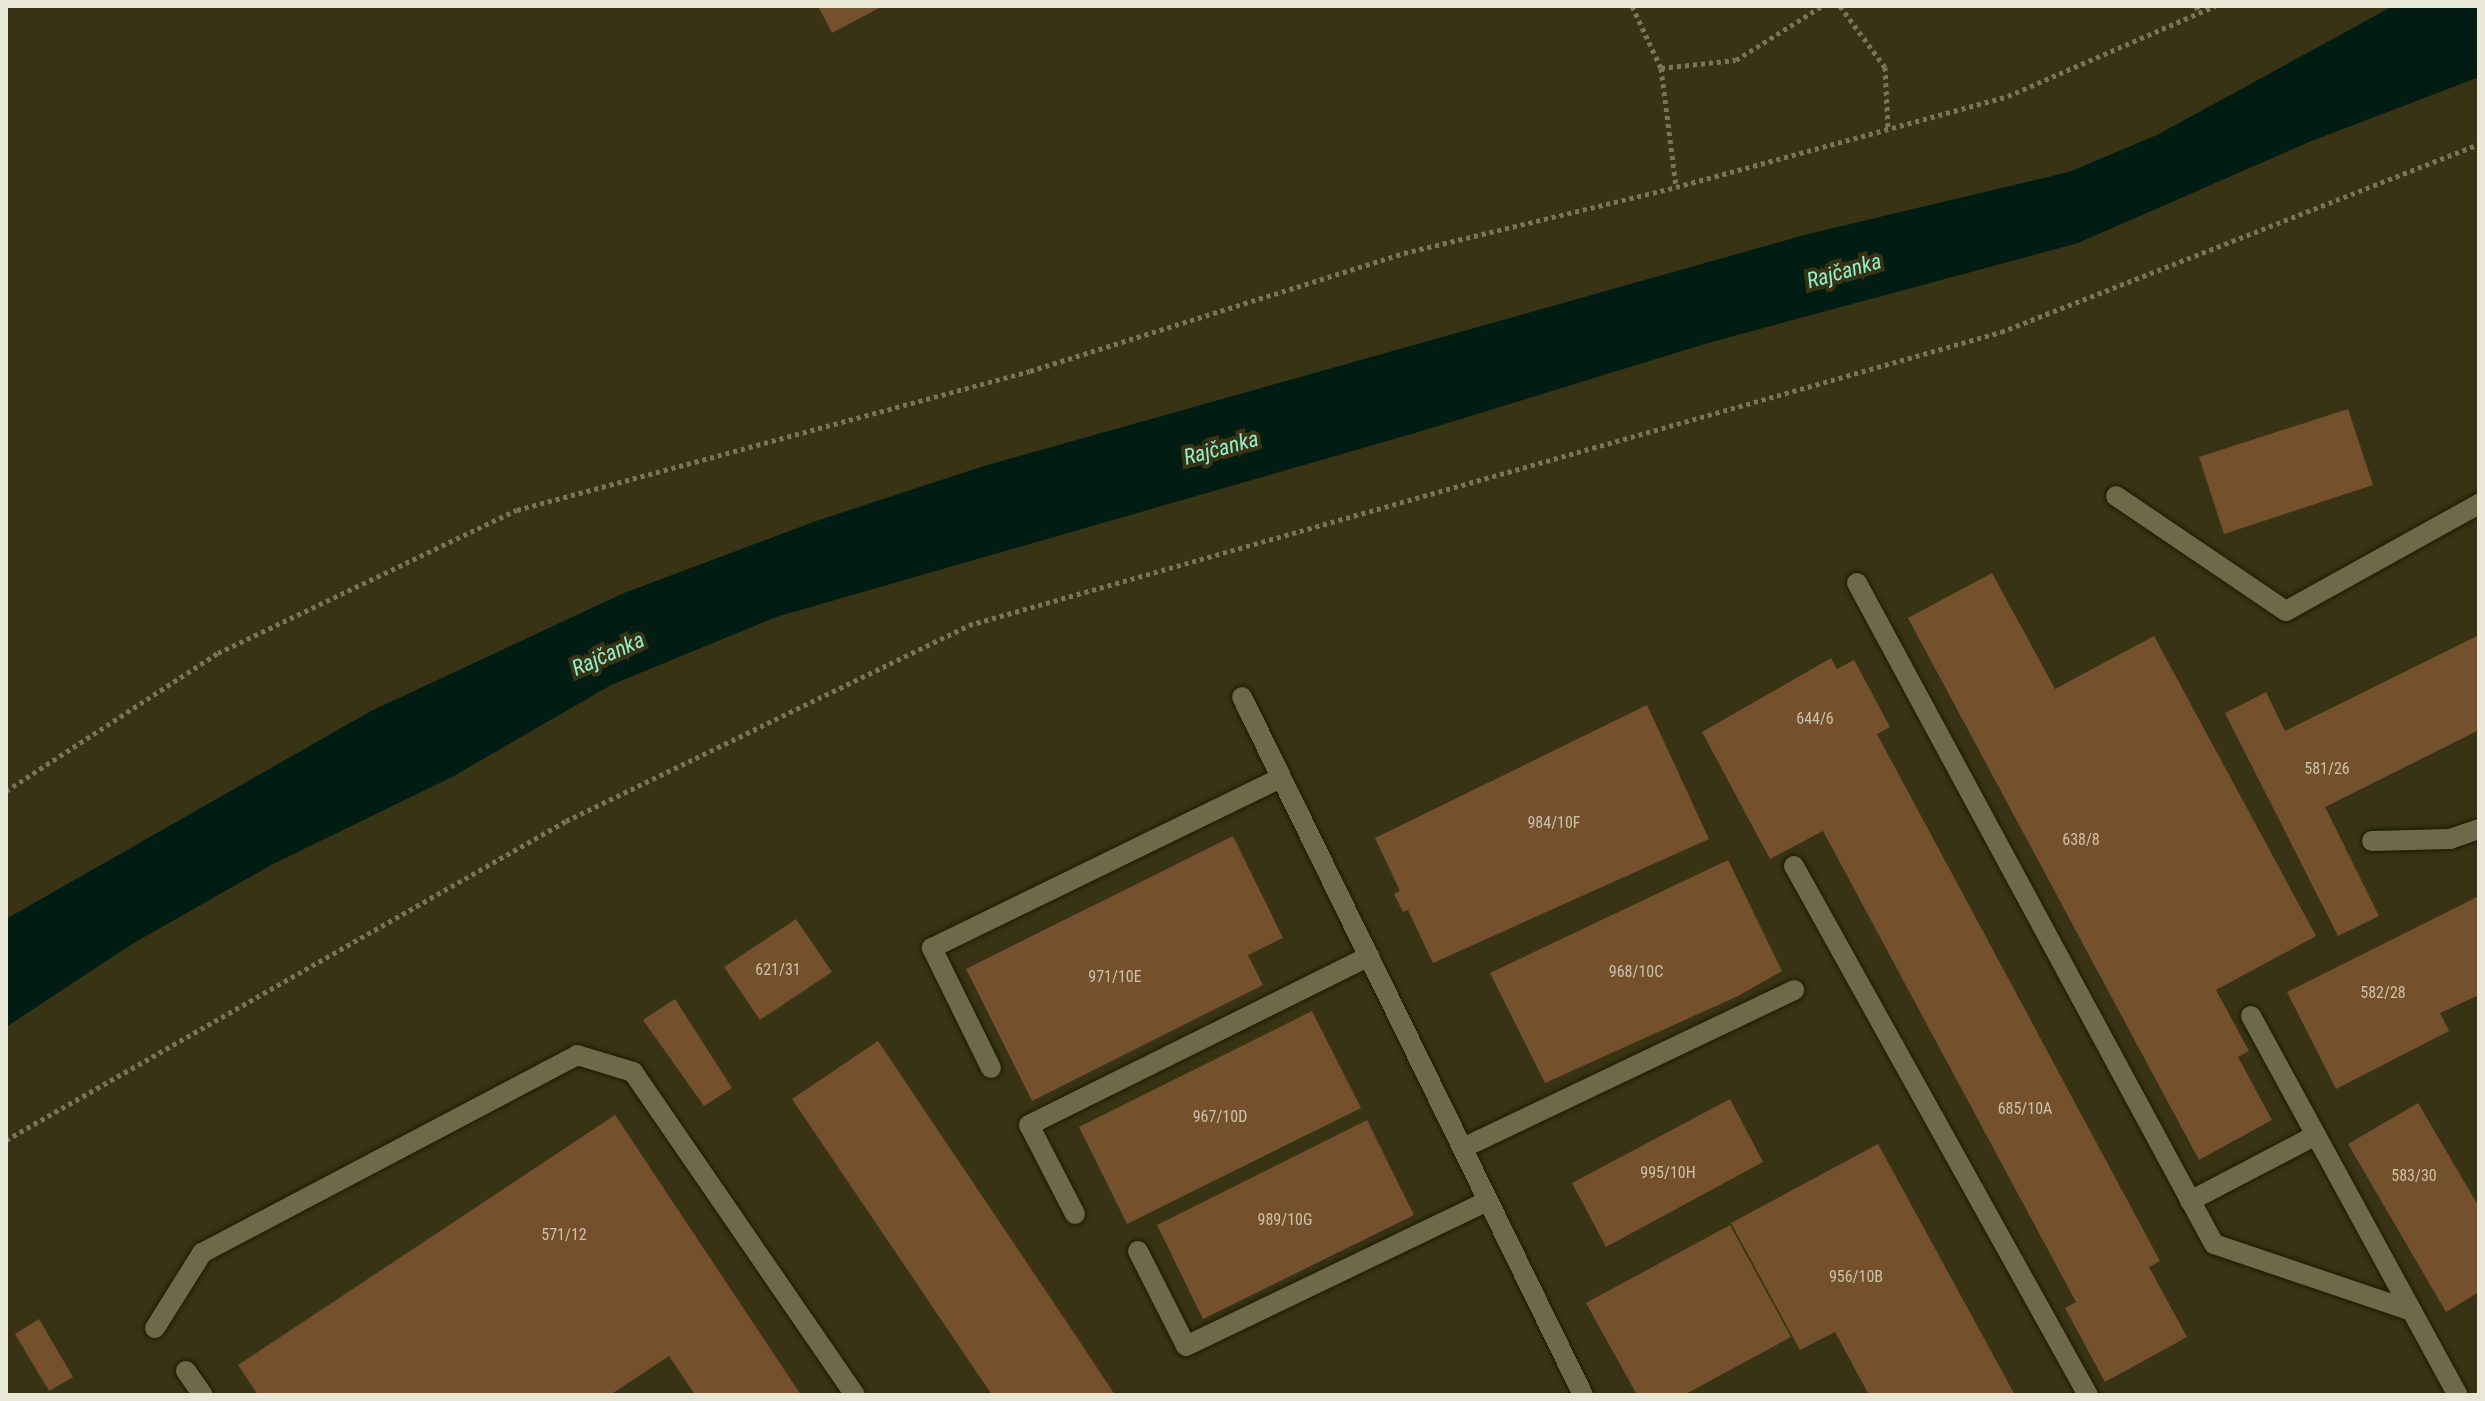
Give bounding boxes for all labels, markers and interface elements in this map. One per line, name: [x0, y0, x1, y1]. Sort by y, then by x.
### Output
water label: Rajčanka: [1804, 248, 1884, 294]
water label: Rajčanka: [1181, 425, 1261, 471]
water label: Rajčanka: [568, 626, 648, 682]
house number: 644/6: [1796, 709, 1834, 729]
house number: 581/26: [2304, 759, 2350, 779]
house number: 984/10F: [1527, 813, 1581, 833]
house number: 638/8: [2062, 830, 2100, 850]
house number: 621/31: [755, 960, 801, 980]
house number: 968/10C: [1609, 962, 1663, 982]
house number: 971/10E: [1088, 967, 1142, 987]
house number: 582/28: [2360, 983, 2406, 1003]
house number: 685/10A: [1998, 1099, 2052, 1119]
house number: 967/10D: [1193, 1107, 1247, 1127]
house number: 995/10H: [1640, 1163, 1696, 1183]
house number: 583/30: [2391, 1166, 2437, 1186]
house number: 989/10G: [1258, 1210, 1312, 1230]
house number: 571/12: [541, 1225, 587, 1245]
house number: 956/10B: [1829, 1267, 1883, 1287]

